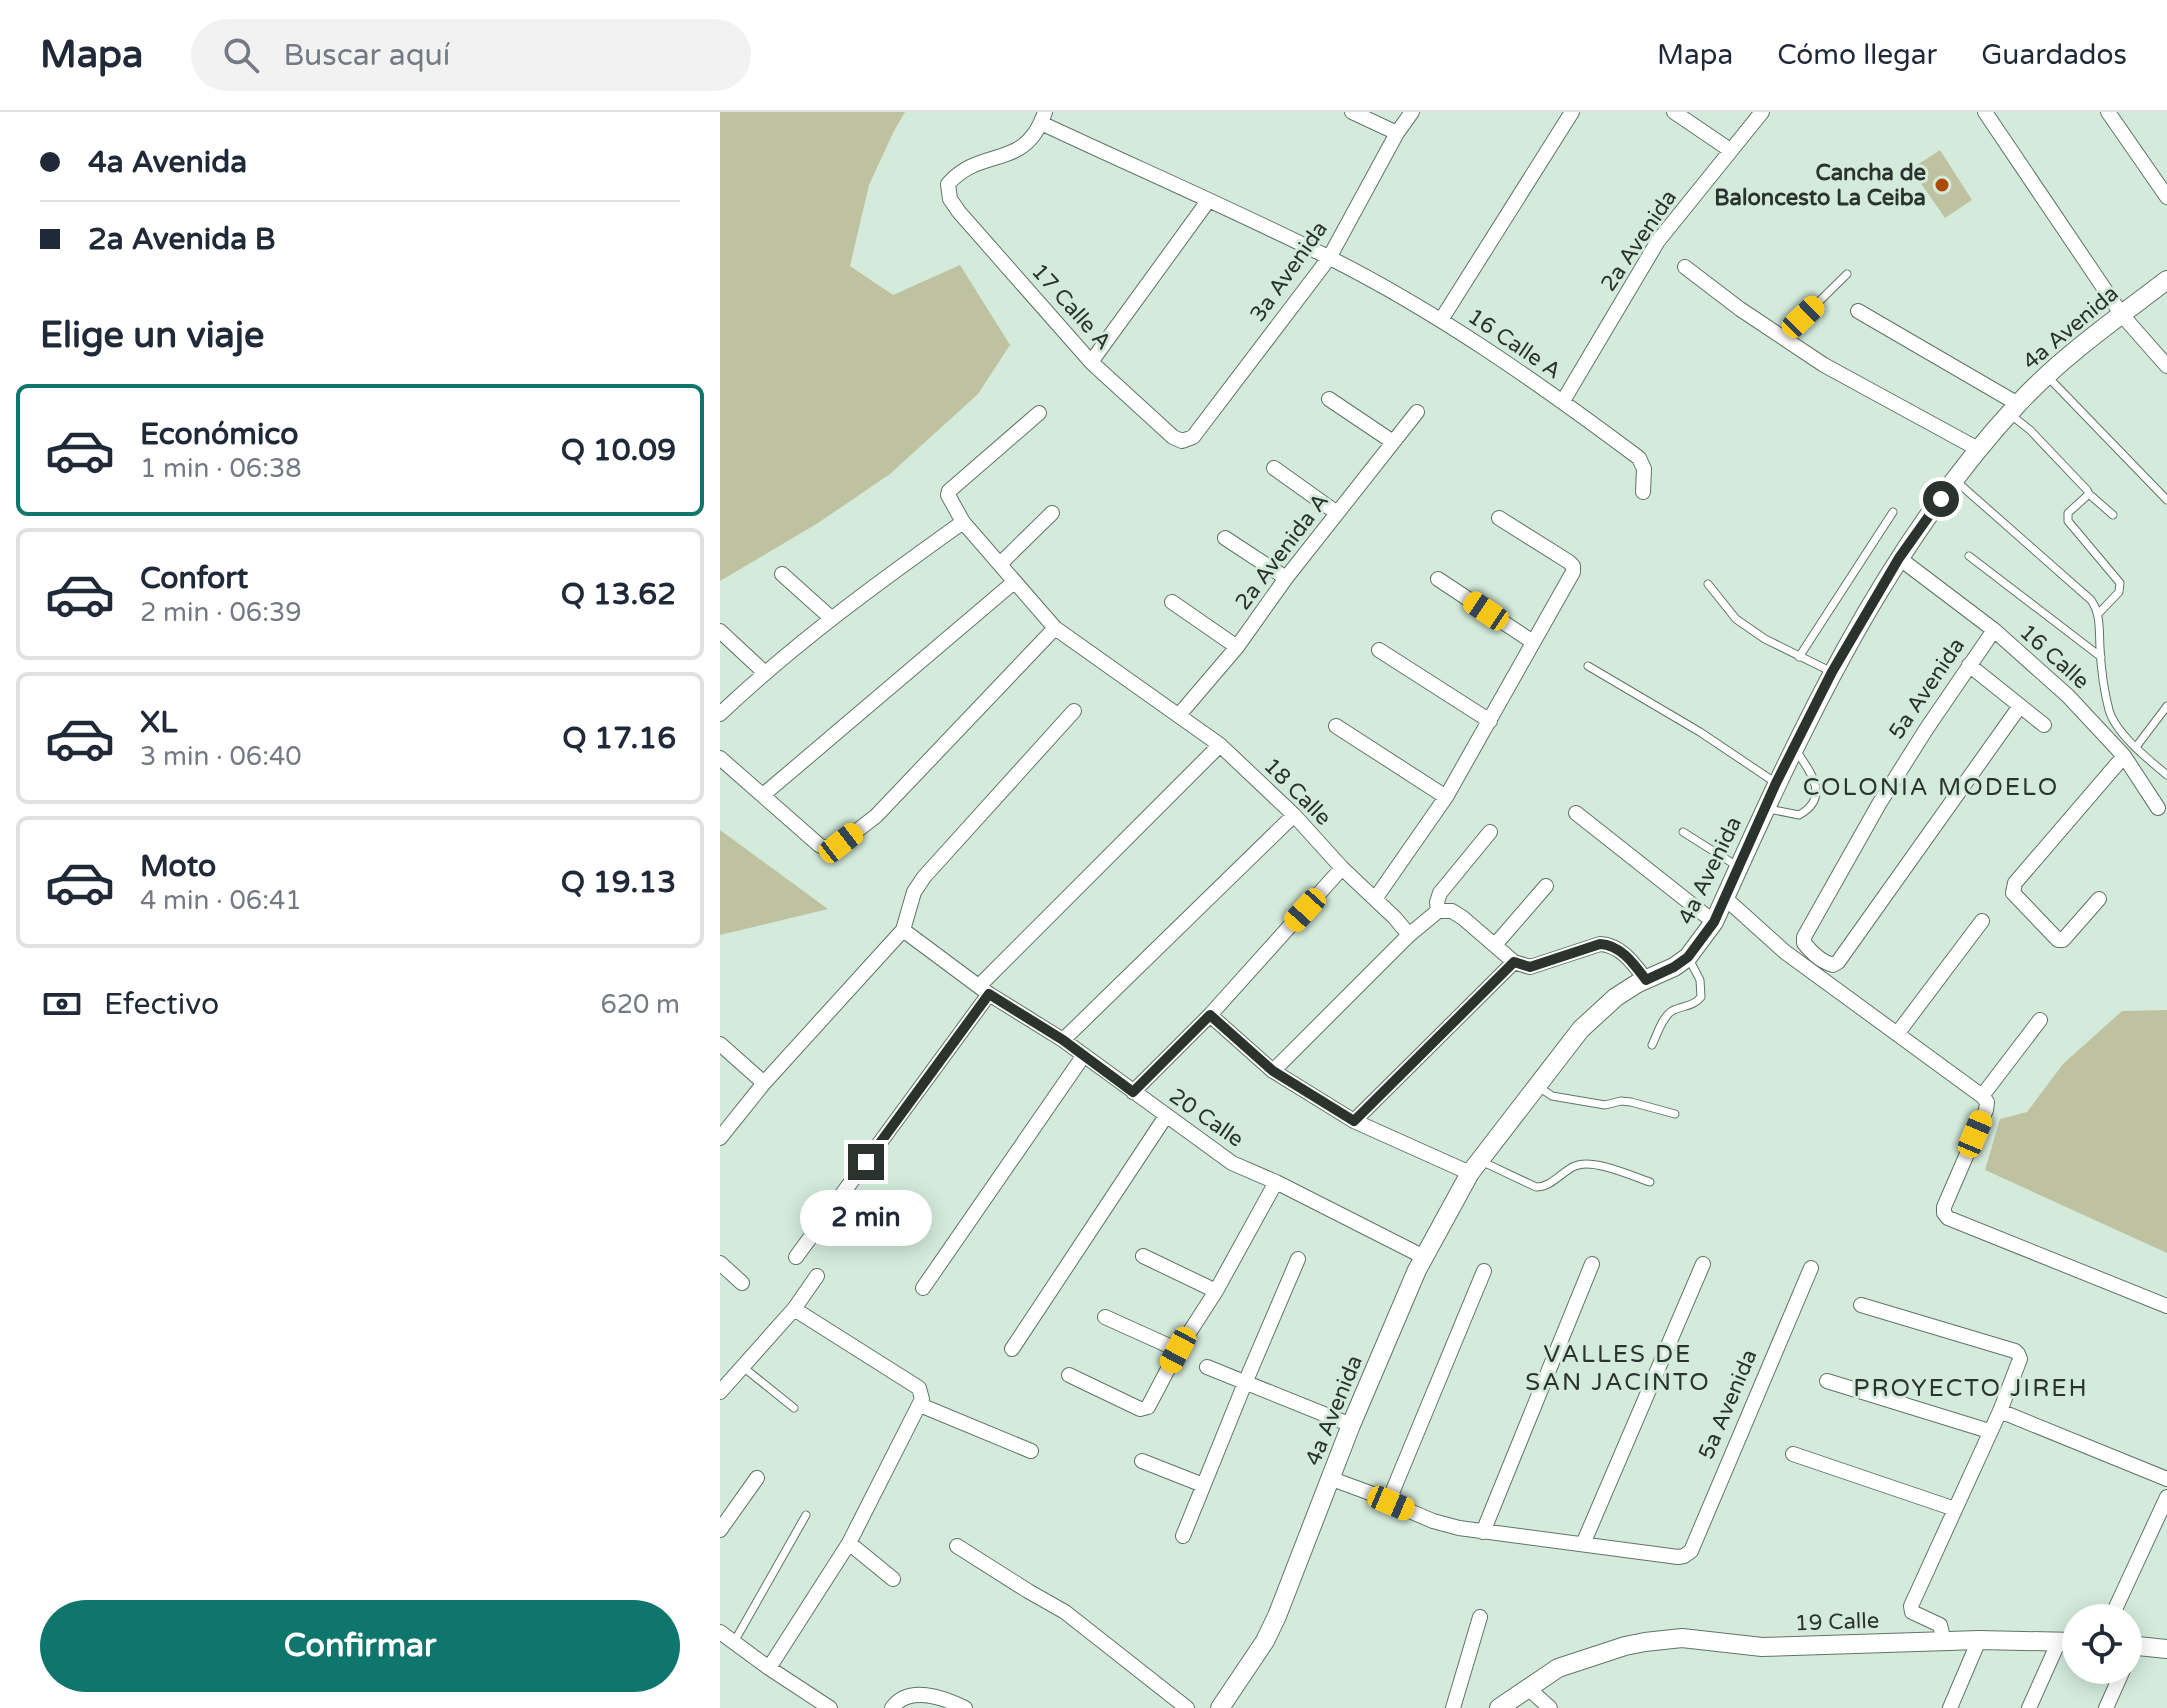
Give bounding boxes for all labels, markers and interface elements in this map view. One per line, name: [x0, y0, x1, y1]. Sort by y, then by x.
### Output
search box: [191, 19, 751, 91]
text: Mapa: [40, 32, 143, 78]
icon: search: [219, 33, 263, 77]
text: Buscar aquí: [283, 37, 450, 74]
text: Mapa: [1657, 38, 1733, 72]
text: Cómo llegar: [1777, 38, 1937, 72]
text: Guardados: [1981, 38, 2127, 72]
text: 4a Avenida: [88, 144, 247, 181]
place label: Cancha de Baloncesto La Ceiba: [1714, 160, 1926, 211]
marker: Cancha de Baloncesto La Ceiba: [1933, 176, 1951, 194]
street label: 2a Avenida: [1595, 185, 1682, 296]
street label: 3a Avenida: [1245, 216, 1333, 327]
text: 2a Avenida B: [88, 221, 276, 258]
street label: 17 Calle A: [1026, 258, 1117, 355]
street label: 4a Avenida: [2018, 280, 2124, 375]
car: [1777, 292, 1829, 342]
street label: 16 Calle A: [1463, 303, 1566, 384]
text: Elige un viaje: [40, 314, 264, 357]
icon: car: [44, 414, 116, 486]
text: Económico: [140, 416, 298, 453]
text: Q 10.09: [561, 432, 676, 469]
text: 1 min · 06:38: [140, 453, 302, 484]
route start: [1923, 481, 1959, 517]
street label: 2a Avenida A: [1230, 488, 1334, 615]
icon: car: [44, 558, 116, 630]
text: Confort: [140, 560, 248, 597]
text: Q 13.62: [561, 576, 676, 613]
car: [1459, 588, 1513, 634]
text: 2 min · 06:39: [140, 597, 302, 628]
street label: 16 Calle: [2014, 619, 2094, 695]
street label: 5a Avenida: [1883, 633, 1970, 744]
icon: car: [44, 702, 116, 774]
text: XL: [140, 704, 177, 741]
text: Q 17.16: [562, 720, 676, 757]
text: 3 min · 06:40: [140, 741, 302, 772]
street label: 18 Calle: [1258, 753, 1336, 831]
district label: COLONIA MODELO: [1803, 773, 2059, 802]
street label: 4a Avenida: [1673, 812, 1747, 929]
car: [815, 819, 867, 867]
icon: car: [44, 846, 116, 918]
text: Moto: [140, 848, 216, 885]
text: Q 19.13: [561, 864, 676, 901]
car: [1280, 884, 1330, 936]
text: 4 min · 06:41: [140, 885, 302, 916]
icon: cash: [40, 982, 84, 1026]
text: Efectivo: [104, 986, 219, 1023]
text: 620 m: [600, 989, 680, 1020]
street label: 20 Calle: [1164, 1083, 1248, 1153]
car: [1955, 1107, 1995, 1161]
route end: [848, 1144, 884, 1180]
callout: 2 min: [800, 1190, 932, 1246]
text: 2 min: [831, 1202, 901, 1233]
car: [1156, 1323, 1200, 1377]
district label: VALLES DE SAN JACINTO: [1525, 1340, 1711, 1397]
street label: 5a Avenida: [1693, 1346, 1763, 1463]
street label: 4a Avenida: [1300, 1351, 1368, 1469]
district label: PROYECTO JIREH: [1853, 1374, 2089, 1403]
car: [1364, 1483, 1418, 1523]
button: Confirmar: [40, 1600, 680, 1692]
map controls: [2062, 1604, 2142, 1684]
button: locate: [2062, 1604, 2142, 1684]
street label: 19 Calle: [1794, 1608, 1880, 1636]

